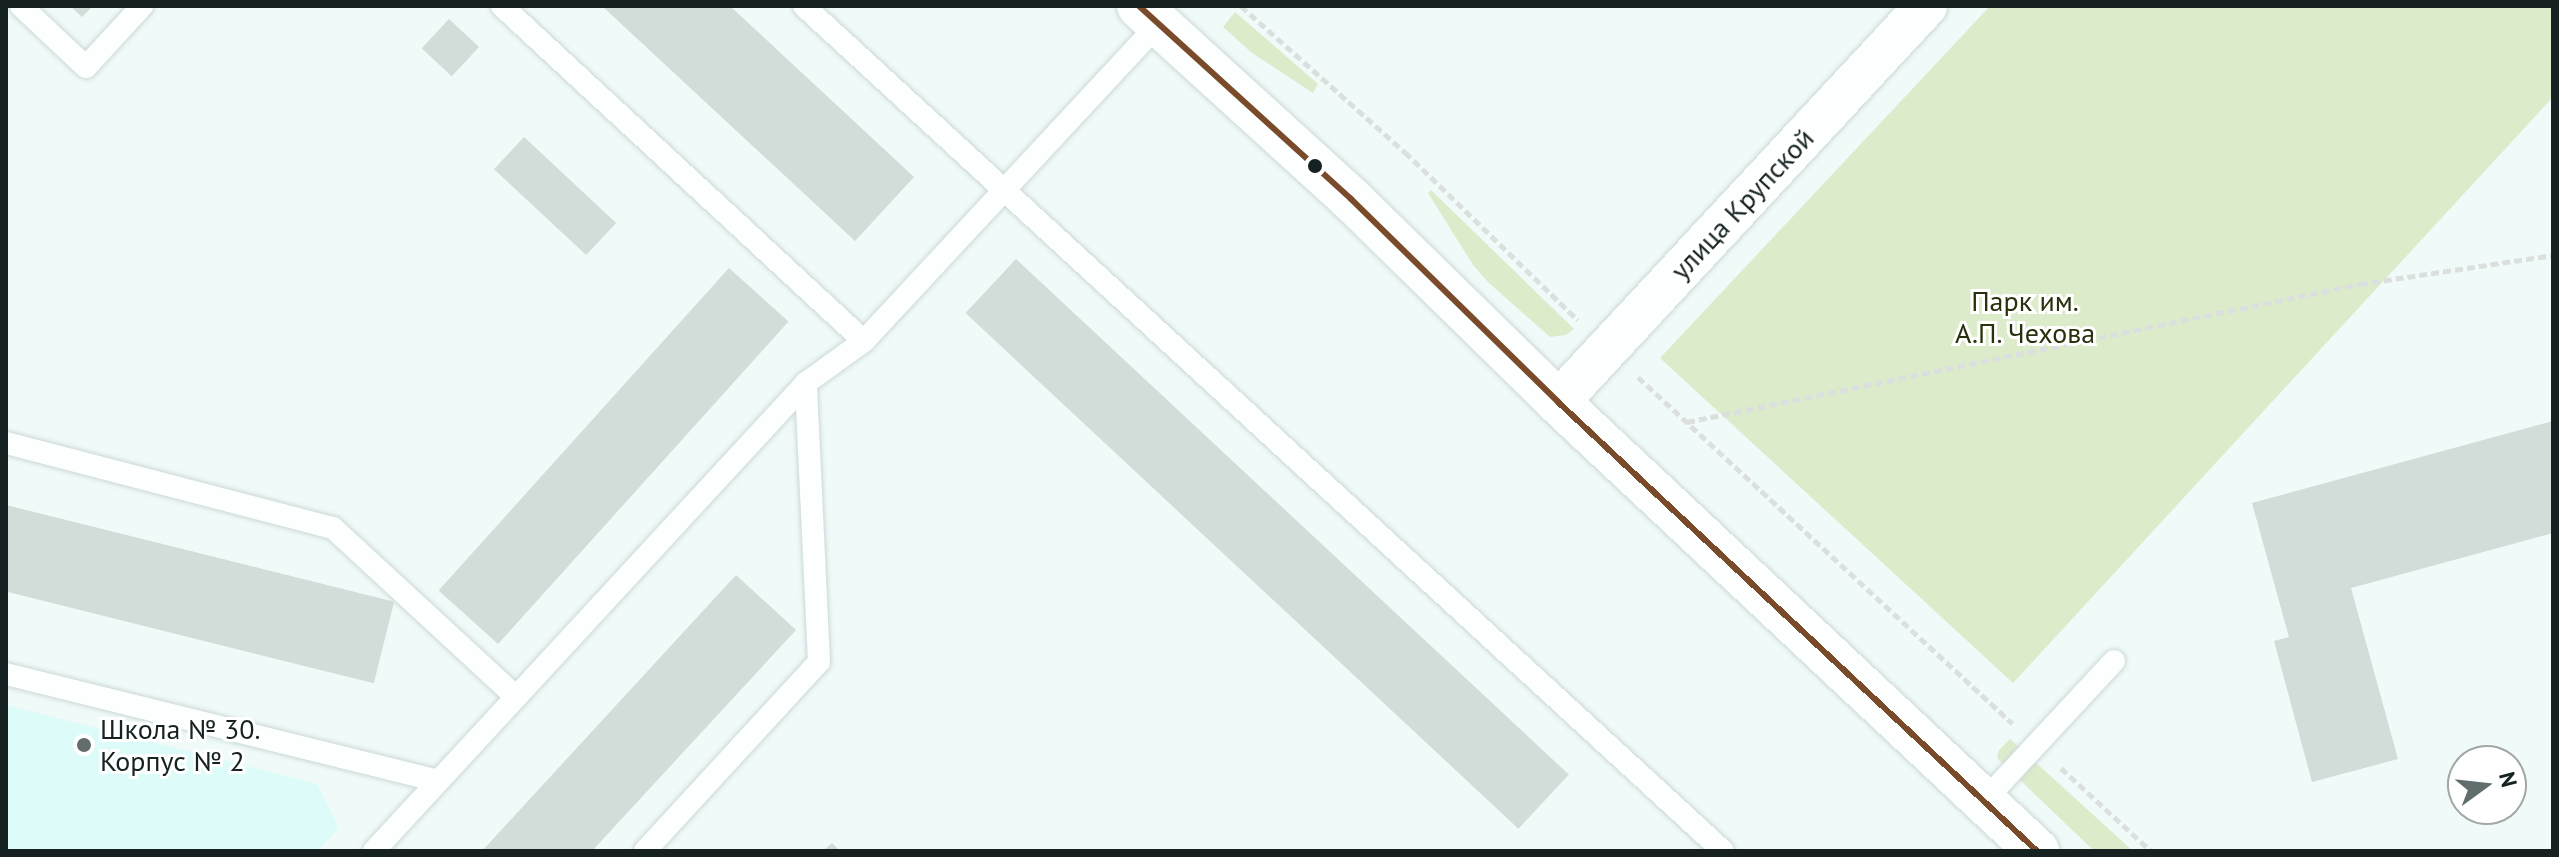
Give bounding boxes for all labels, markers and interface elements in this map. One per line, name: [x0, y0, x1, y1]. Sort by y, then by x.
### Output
street label: улица Крупской: [1663, 121, 1821, 287]
unlabelled marker: [1307, 158, 1323, 174]
park label: Парк им. А.П. Чехова: [1954, 284, 2096, 350]
place label: Школа № 30. Корпус № 2: [100, 712, 261, 778]
marker: Школа № 30. Корпус № 2: [75, 736, 93, 754]
north arrow: [2447, 745, 2527, 825]
text: N: [2493, 769, 2524, 790]

